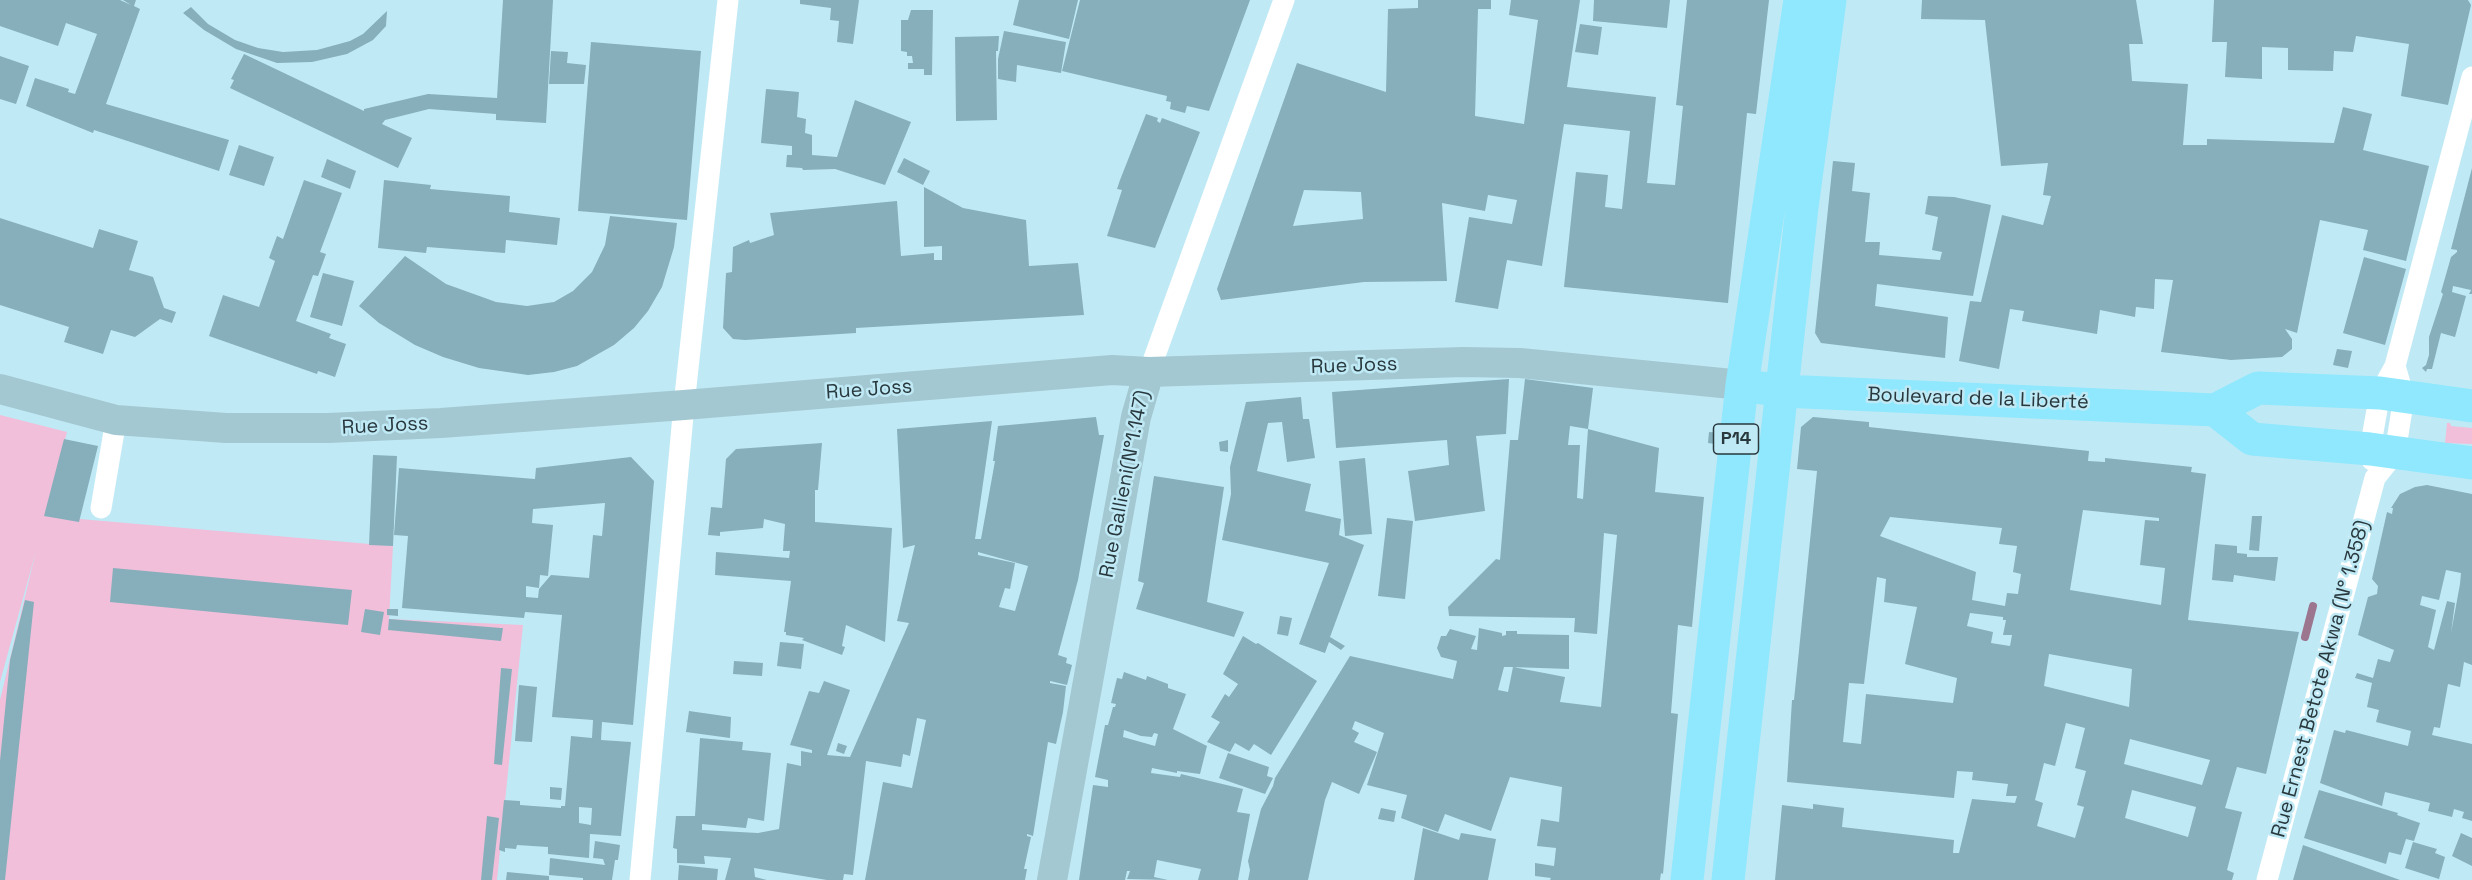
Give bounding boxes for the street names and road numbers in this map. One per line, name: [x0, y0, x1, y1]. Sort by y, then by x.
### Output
street label: Rue Joss: [1310, 352, 1398, 380]
street label: Rue Joss: [825, 375, 913, 405]
street label: Boulevard de la Liberté: [1867, 383, 2089, 415]
street label: Rue Gallieni(N°1.147): [1095, 388, 1155, 580]
street label: Rue Joss: [341, 412, 429, 440]
road number: P14: [1714, 424, 1758, 454]
street label: Rue Ernest Betote Akwa (N° 1.358): [2267, 518, 2375, 840]

